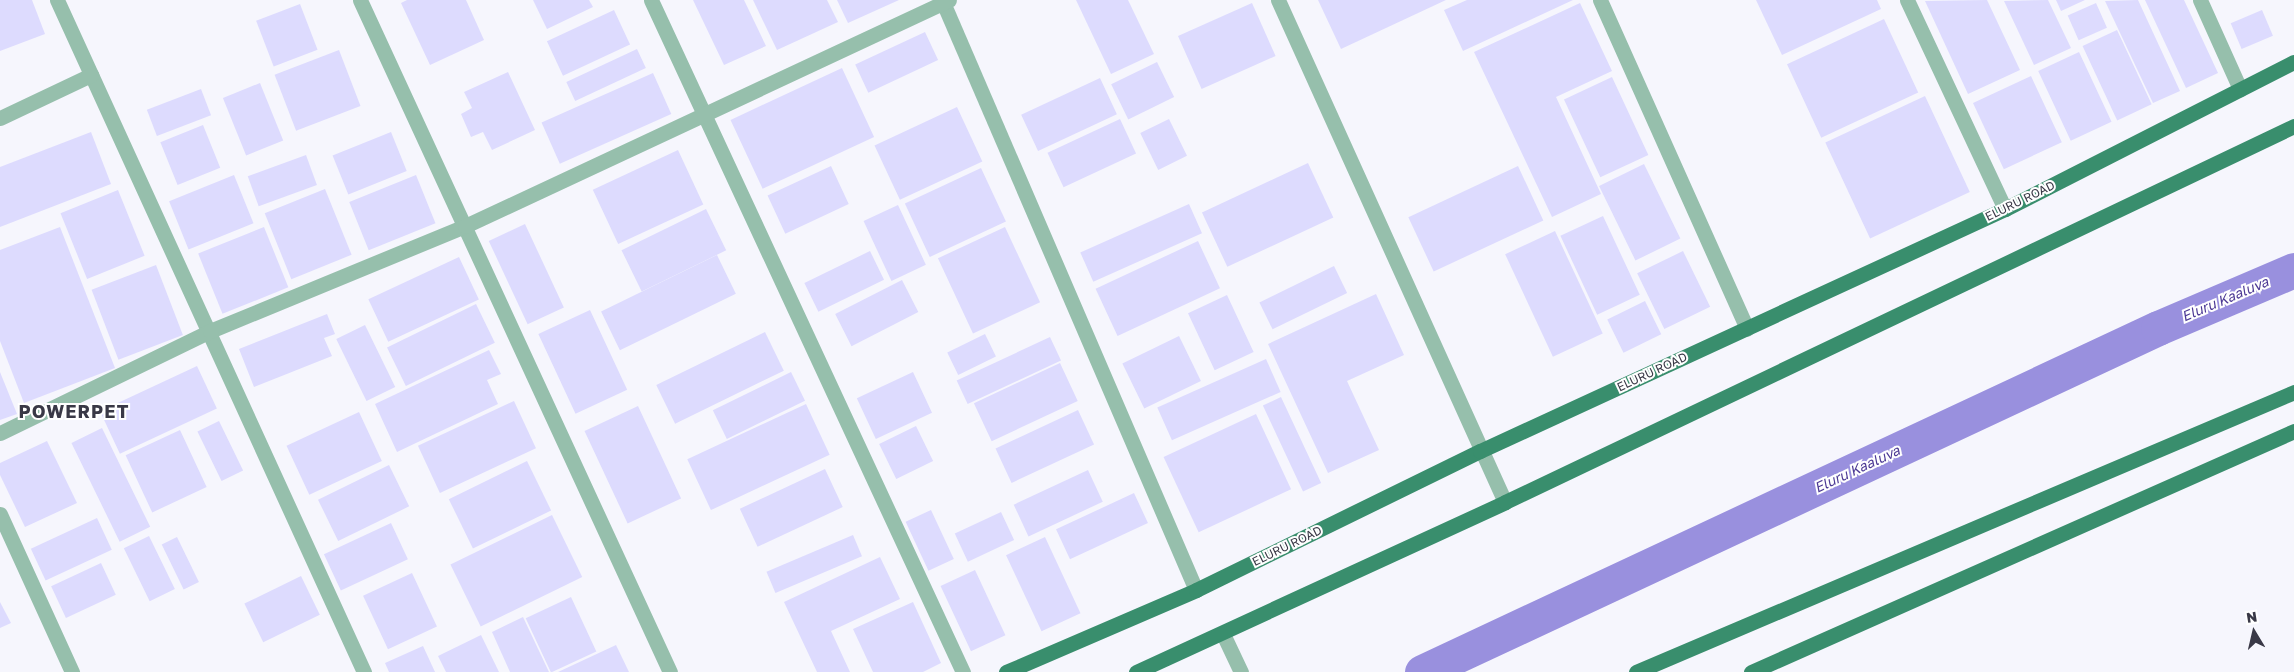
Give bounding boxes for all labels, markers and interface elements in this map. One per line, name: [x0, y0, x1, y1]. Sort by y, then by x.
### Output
street label: ELURU ROAD: [1983, 178, 2057, 224]
water label: Eluru Kaaluva: [2179, 273, 2271, 325]
street label: ELURU ROAD: [1615, 349, 1689, 395]
district label: POWERPET: [18, 400, 130, 422]
water label: Eluru Kaaluva: [1812, 442, 1902, 496]
street label: ELURU ROAD: [1250, 523, 1324, 569]
north arrow: [2229, 607, 2279, 657]
text: N: [2245, 607, 2258, 626]

